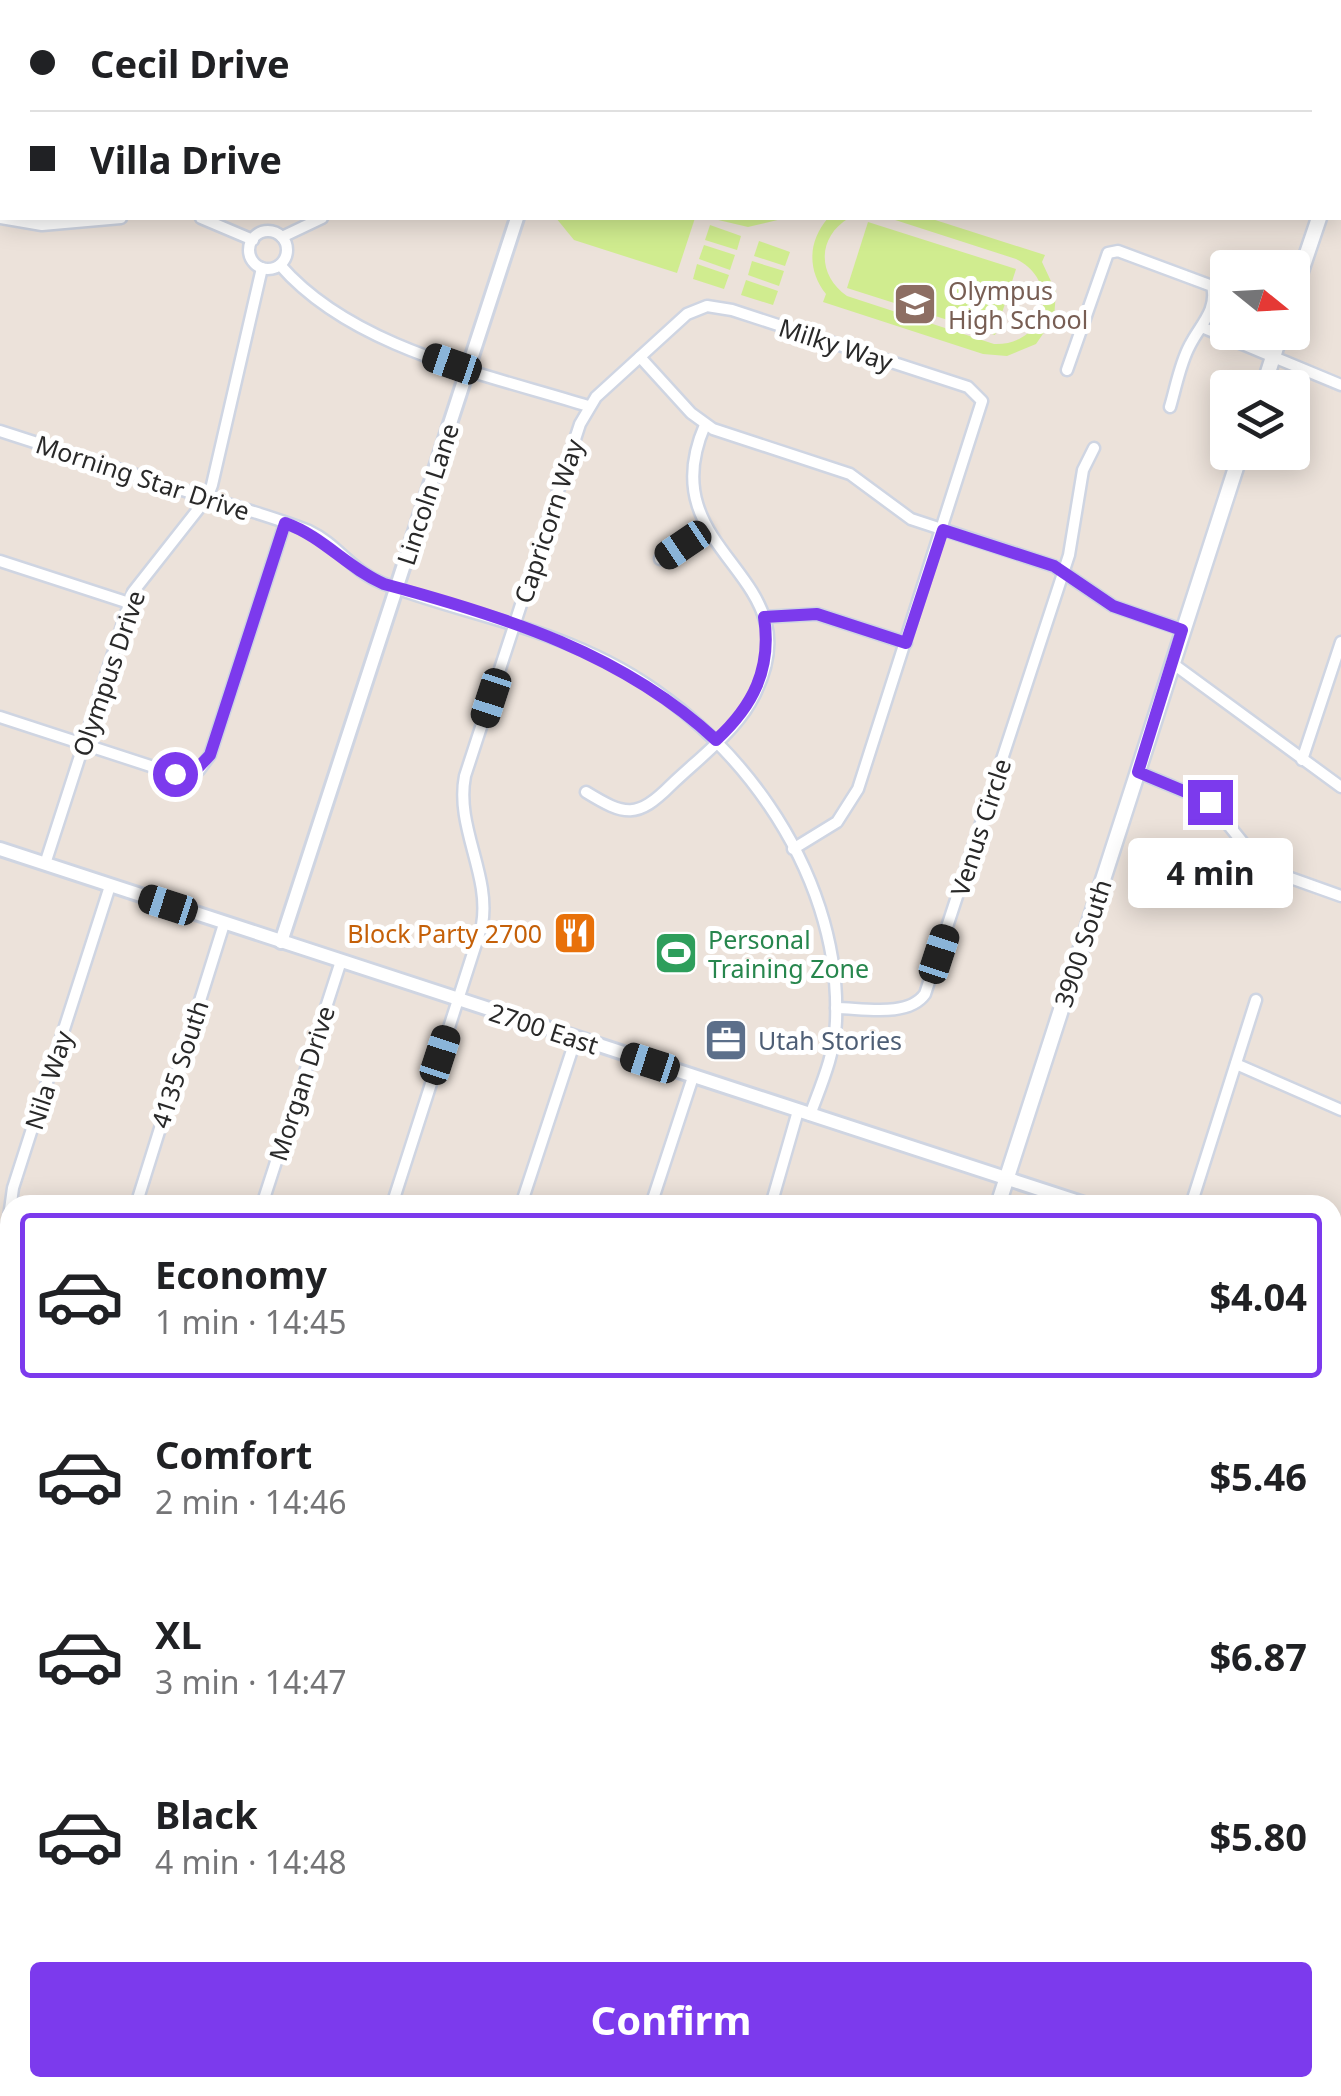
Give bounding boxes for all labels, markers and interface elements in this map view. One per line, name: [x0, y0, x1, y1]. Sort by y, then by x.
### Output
text: Cecil Drive: [90, 37, 290, 89]
text: Villa Drive: [90, 133, 282, 185]
north arrow: [1210, 250, 1310, 350]
map controls: [1210, 250, 1310, 470]
place label: Olympus High School: [948, 273, 1088, 336]
school or university icon: Olympus High School: [892, 281, 938, 327]
street label: Milky Way: [775, 310, 897, 378]
car: [419, 340, 485, 388]
button: layers: [1210, 370, 1310, 470]
street label: Lincoln Lane: [388, 419, 466, 569]
street label: Morning Star Drive: [32, 426, 254, 528]
street label: Capricorn Way: [505, 434, 591, 608]
car: [650, 516, 716, 574]
street label: Olympus Drive: [64, 586, 152, 760]
car: [467, 665, 515, 731]
route start: [153, 752, 198, 797]
street label: Venus Circle: [942, 754, 1018, 900]
route end: [1188, 780, 1233, 825]
callout: 4 min: [1128, 837, 1292, 907]
text: 4 min: [1166, 851, 1255, 894]
street label: 3900 South: [1045, 875, 1119, 1011]
car: [135, 881, 201, 929]
restaurant icon: Block Party 2700: [552, 910, 598, 956]
place label: Block Party 2700: [347, 916, 542, 950]
car: [915, 921, 963, 987]
place label: Personal Training Zone: [708, 922, 869, 985]
sports icon: Personal Training Zone: [653, 930, 699, 976]
street label: 2700 East: [485, 994, 603, 1062]
street label: 4135 South: [142, 996, 216, 1132]
street label: Morgan Drive: [260, 1001, 342, 1165]
office icon: Utah Stories: [703, 1017, 749, 1063]
car: [416, 1022, 464, 1088]
place label: Utah Stories: [758, 1023, 902, 1057]
street label: Nila Way: [16, 1026, 80, 1134]
car: [617, 1039, 683, 1087]
text: Economy: [155, 1248, 327, 1300]
icon: car: [35, 1251, 125, 1341]
text: $4.04: [1209, 1270, 1307, 1322]
text: 1 min · 14:45: [155, 1300, 347, 1343]
text: Comfort: [155, 1428, 312, 1480]
icon: car: [35, 1431, 125, 1521]
text: $5.46: [1209, 1450, 1307, 1502]
text: 2 min · 14:46: [155, 1480, 347, 1523]
text: XL: [155, 1608, 202, 1660]
icon: car: [35, 1611, 125, 1701]
text: $6.87: [1209, 1630, 1307, 1682]
text: 3 min · 14:47: [155, 1660, 347, 1703]
text: Black: [155, 1788, 258, 1840]
icon: car: [35, 1791, 125, 1881]
text: $5.80: [1209, 1810, 1307, 1862]
text: 4 min · 14:48: [155, 1840, 347, 1883]
button: Confirm: [30, 1962, 1312, 2077]

